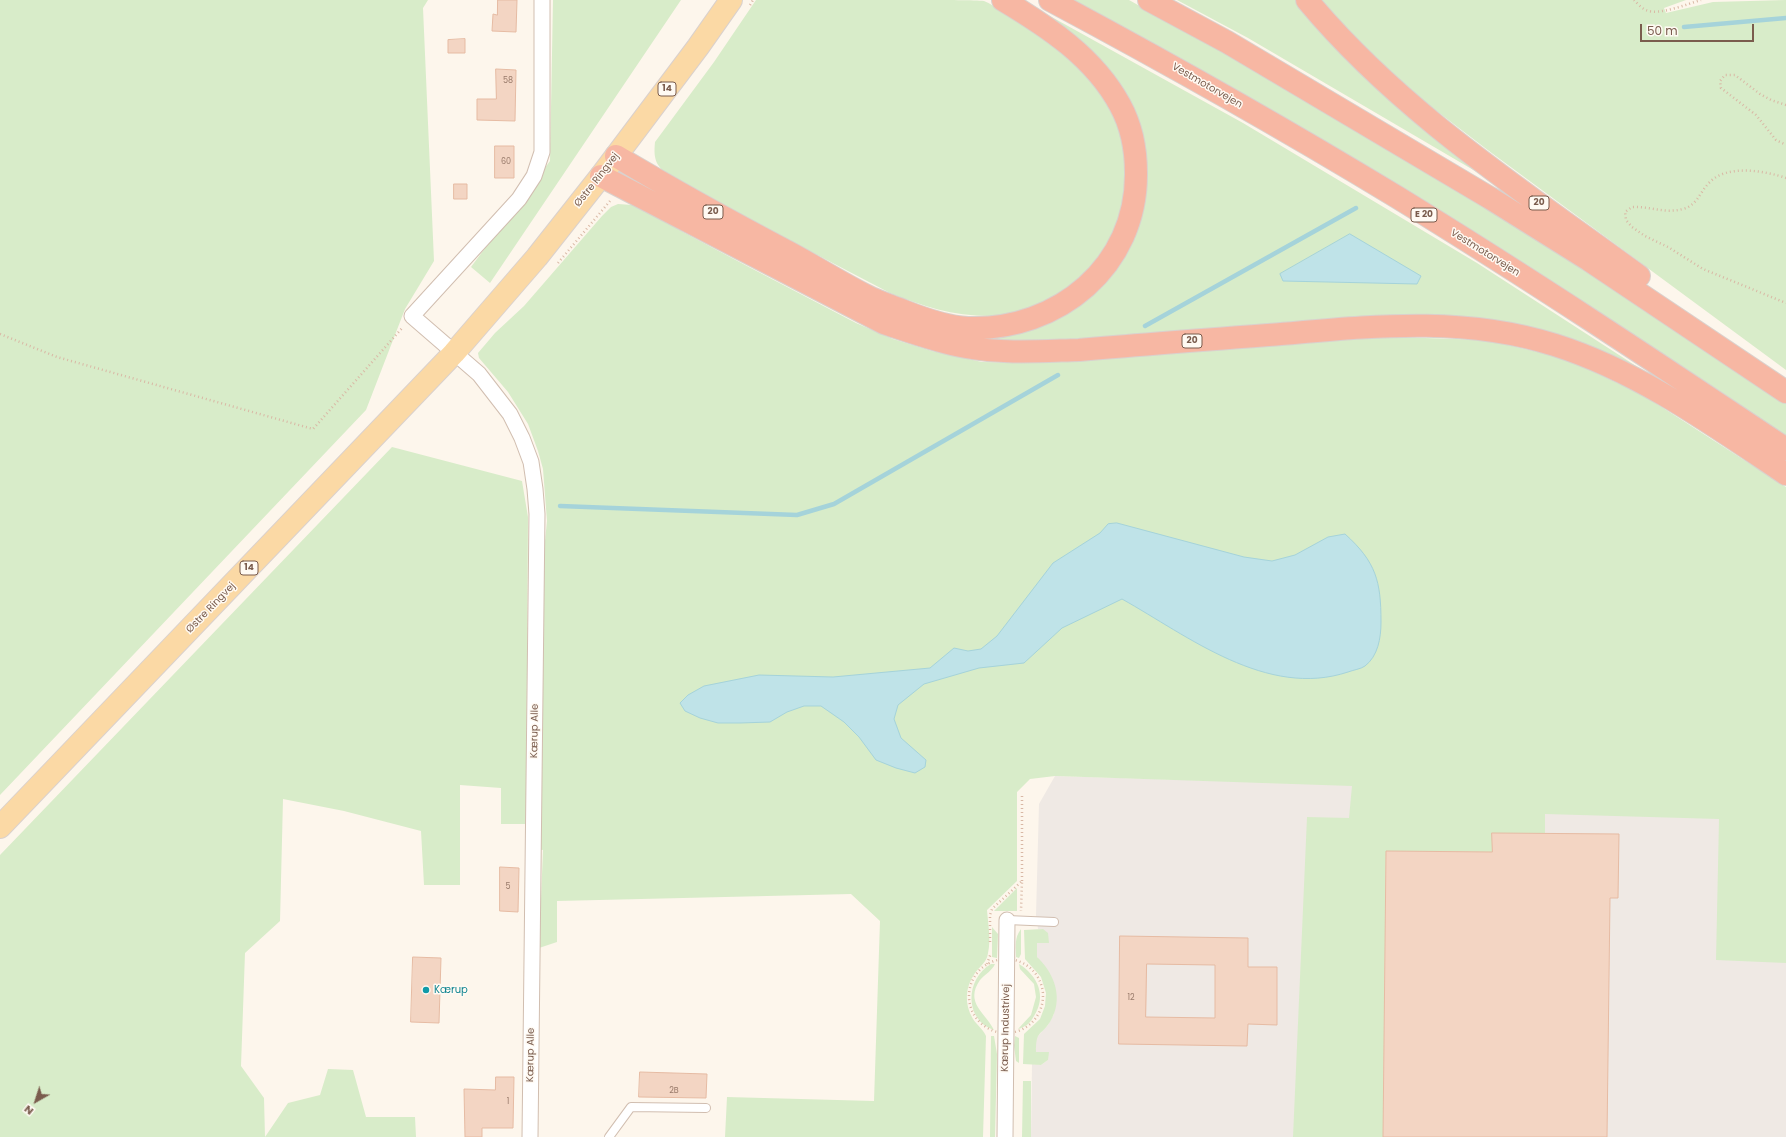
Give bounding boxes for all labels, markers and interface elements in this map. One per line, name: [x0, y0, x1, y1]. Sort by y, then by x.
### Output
scale bar: [1642, 16, 1756, 42]
text: 50 m: [1647, 22, 1678, 39]
street label: Vestmotorvejen: [1170, 61, 1244, 111]
house number: 58: [503, 76, 513, 86]
road number: 14: [658, 82, 676, 96]
street label: Østre Ringvej: [572, 151, 622, 209]
house number: 60: [501, 157, 511, 167]
road number: 20: [1529, 196, 1549, 210]
road number: 20: [703, 205, 723, 219]
road number: E 20: [1411, 208, 1437, 222]
street label: Vestmotorvejen: [1448, 227, 1522, 279]
road number: 20: [1182, 334, 1202, 348]
road number: 14: [240, 561, 258, 575]
street label: Østre Ringvej: [184, 580, 238, 636]
street label: Kærup Alle: [529, 704, 541, 758]
house number: 5: [505, 882, 511, 892]
place label: Kærup: [434, 984, 468, 996]
street label: Kærup Industrivej: [999, 984, 1013, 1072]
marker: Kærup: [421, 985, 431, 995]
house number: 12: [1127, 993, 1135, 1003]
street label: Kærup Alle: [525, 1028, 537, 1082]
north arrow: [16, 1081, 56, 1121]
house number: 2B: [669, 1086, 679, 1096]
house number: 1: [507, 1097, 509, 1107]
text: N: [20, 1102, 37, 1119]

